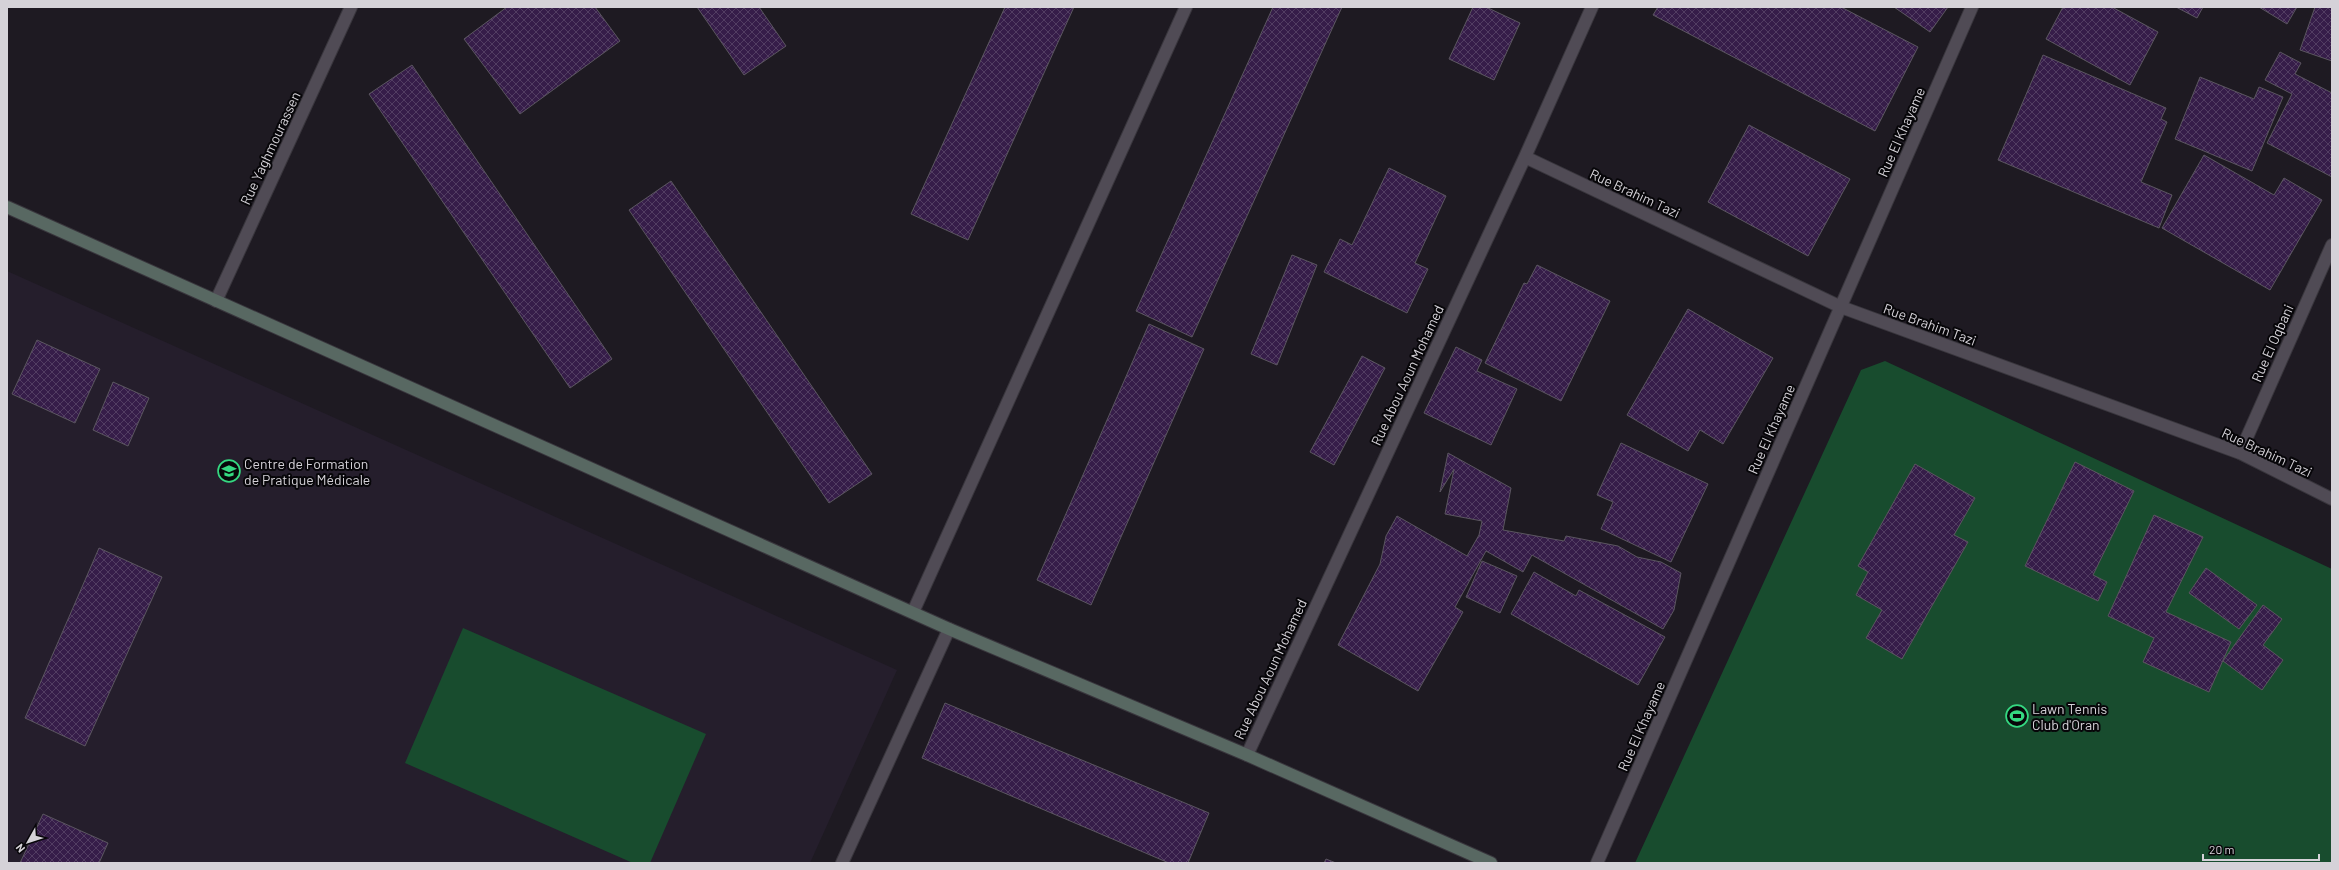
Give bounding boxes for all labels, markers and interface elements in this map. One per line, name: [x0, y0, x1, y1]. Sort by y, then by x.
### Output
street label: Rue El Khayame: [1874, 85, 1928, 179]
street label: Rue Yaghmourassen: [236, 89, 304, 207]
street label: Rue Brahim Tazi: [1587, 165, 1683, 221]
street label: Rue Brahim Tazi: [1881, 299, 1979, 349]
street label: Rue Abou Aoun Mohamed: [1367, 302, 1447, 448]
street label: Rue El Oqbani: [2247, 302, 2297, 384]
street label: Rue El Khayame: [1744, 382, 1798, 476]
street label: Rue Brahim Tazi: [2219, 424, 2315, 480]
place label: Centre de Formation de Pratique Médicale: [244, 455, 370, 488]
school or university icon: Centre de Formation de Pratique Médicale: [216, 458, 242, 484]
street label: Rue Abou Aoun Mohamed: [1230, 596, 1310, 742]
street label: Rue El Khayame: [1614, 679, 1668, 773]
place label: Lawn Tennis Club d'Oran: [2032, 700, 2108, 733]
sports icon: Lawn Tennis Club d'Oran: [2004, 703, 2030, 729]
north arrow: [8, 822, 48, 862]
scale bar: [2203, 836, 2319, 862]
text: N: [12, 842, 27, 856]
text: 20 m: [2209, 842, 2235, 856]

